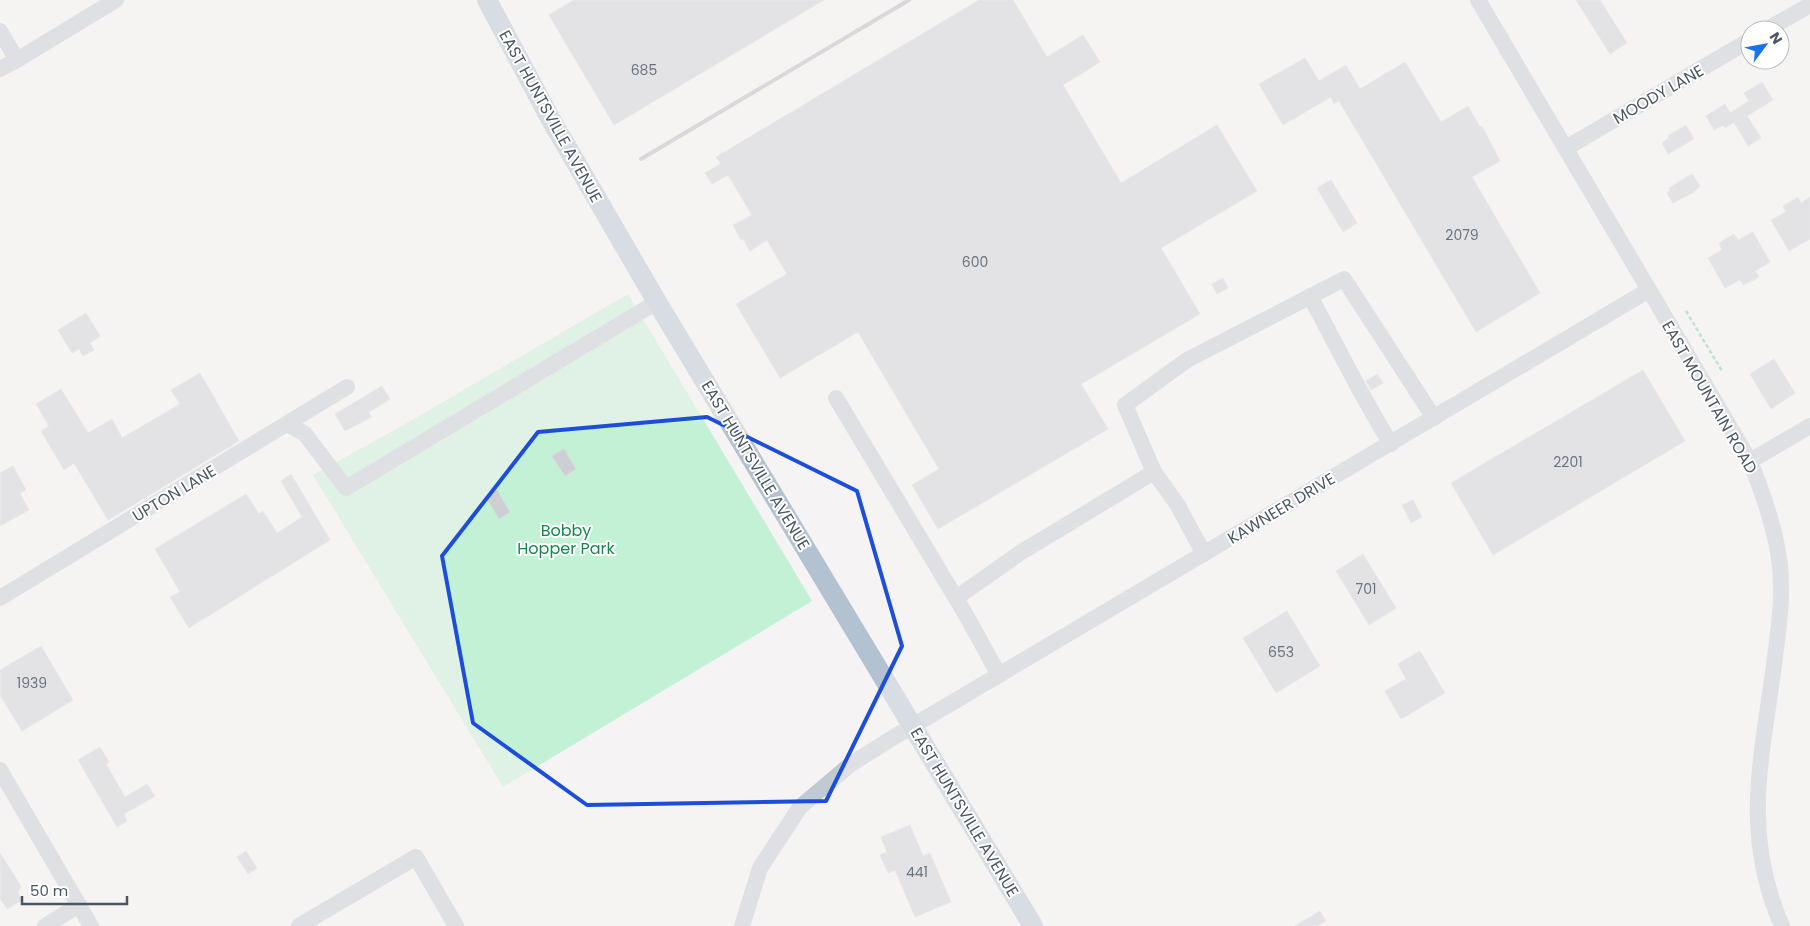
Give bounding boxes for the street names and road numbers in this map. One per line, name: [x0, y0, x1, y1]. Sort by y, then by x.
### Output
street label: EAST HUNTSVILLE AVENUE: [494, 26, 608, 206]
street label: MOODY LANE: [1609, 59, 1708, 130]
street label: EAST MOUNTAIN ROAD: [1656, 317, 1763, 478]
street label: EAST HUNTSVILLE AVENUE: [696, 376, 815, 554]
street label: UPTON LANE: [128, 459, 220, 527]
street label: KAWNEER DRIVE: [1223, 467, 1339, 550]
street label: EAST HUNTSVILLE AVENUE: [905, 723, 1024, 901]

